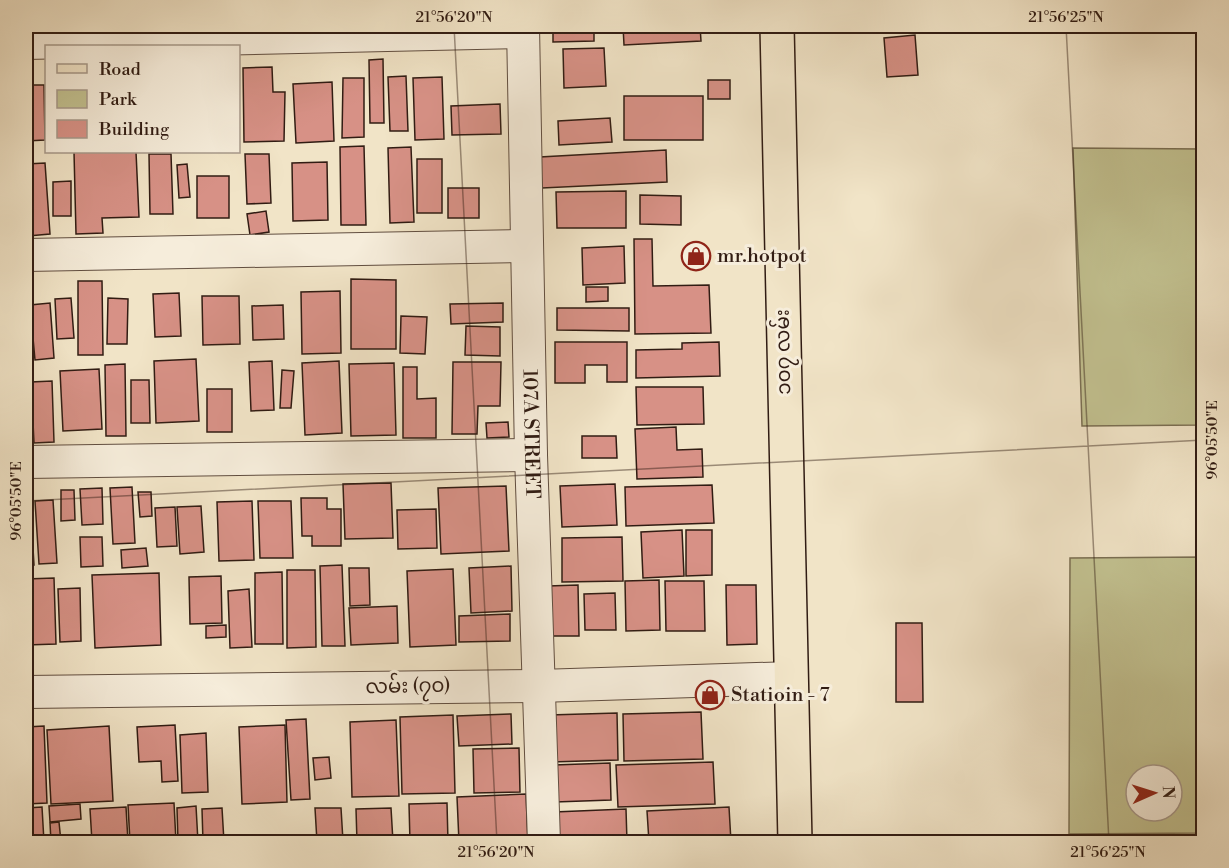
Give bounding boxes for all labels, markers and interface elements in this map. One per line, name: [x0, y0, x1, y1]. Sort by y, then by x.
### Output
text: 21°56'20"N: [416, 8, 492, 27]
text: 21°56'25"N: [1028, 8, 1104, 27]
legend: [45, 45, 240, 153]
text: Road: [99, 58, 142, 81]
text: Park: [99, 88, 138, 111]
text: Building: [98, 118, 170, 141]
shop icon: mr.hotpot: [680, 240, 712, 272]
place label: mr.hotpot: [717, 244, 807, 269]
street label: ၁၀၇ လမ်း: [768, 309, 799, 395]
street label: 107A STREET: [517, 369, 545, 499]
text: 96°05'50"E: [1203, 400, 1222, 480]
text: 96°05'50"E: [7, 461, 26, 541]
street label: လမ်း (၇၀): [365, 671, 451, 702]
shop icon: Statioin - 7: [694, 679, 726, 711]
place label: Statioin - 7: [731, 683, 830, 708]
north arrow: [1124, 763, 1184, 823]
text: N: [1158, 785, 1178, 799]
text: 21°56'20"N: [458, 843, 534, 862]
text: 21°56'25"N: [1070, 843, 1146, 862]

